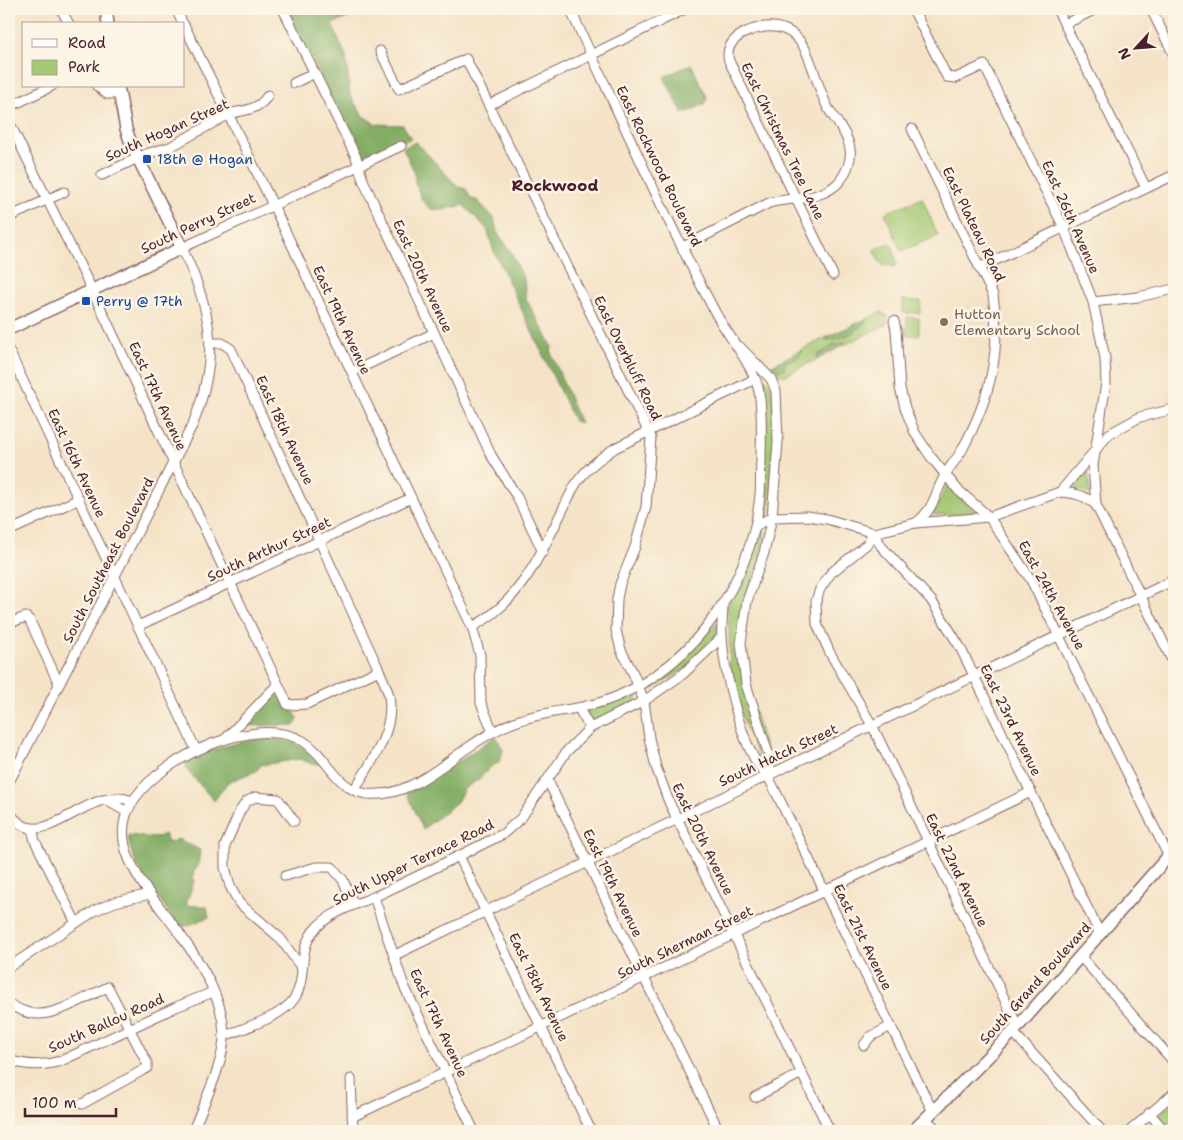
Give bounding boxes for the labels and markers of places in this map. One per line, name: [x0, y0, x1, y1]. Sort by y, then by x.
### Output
place label: 18th @ Hogan: [157, 150, 253, 168]
marker: 18th @ Hogan: [141, 153, 153, 165]
place label: Perry @ 17th: [96, 292, 183, 310]
marker: Perry @ 17th: [80, 295, 92, 307]
place label: Hutton Elementary School: [954, 305, 1081, 339]
marker: Hutton Elementary School: [938, 316, 950, 328]

